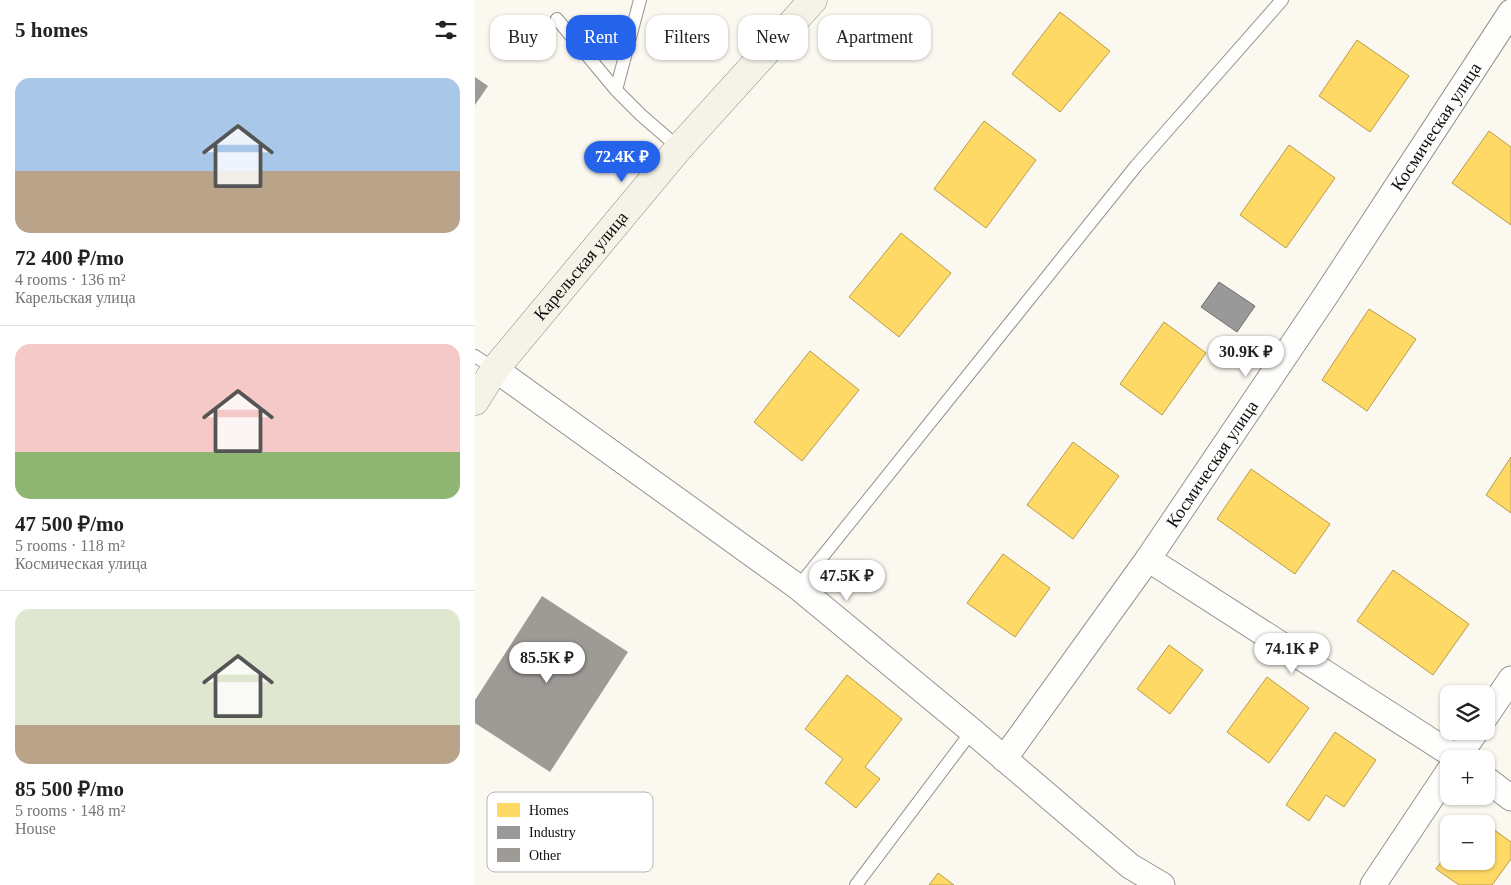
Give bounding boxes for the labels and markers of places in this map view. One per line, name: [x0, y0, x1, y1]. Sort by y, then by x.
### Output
pin: 72.4K ₽: [576, 140, 668, 183]
pin: 30.9K ₽: [1200, 336, 1292, 378]
pin: 47.5K ₽: [801, 560, 893, 602]
pin: 74.1K ₽: [1246, 632, 1338, 675]
pin: 85.5K ₽: [501, 642, 593, 684]

